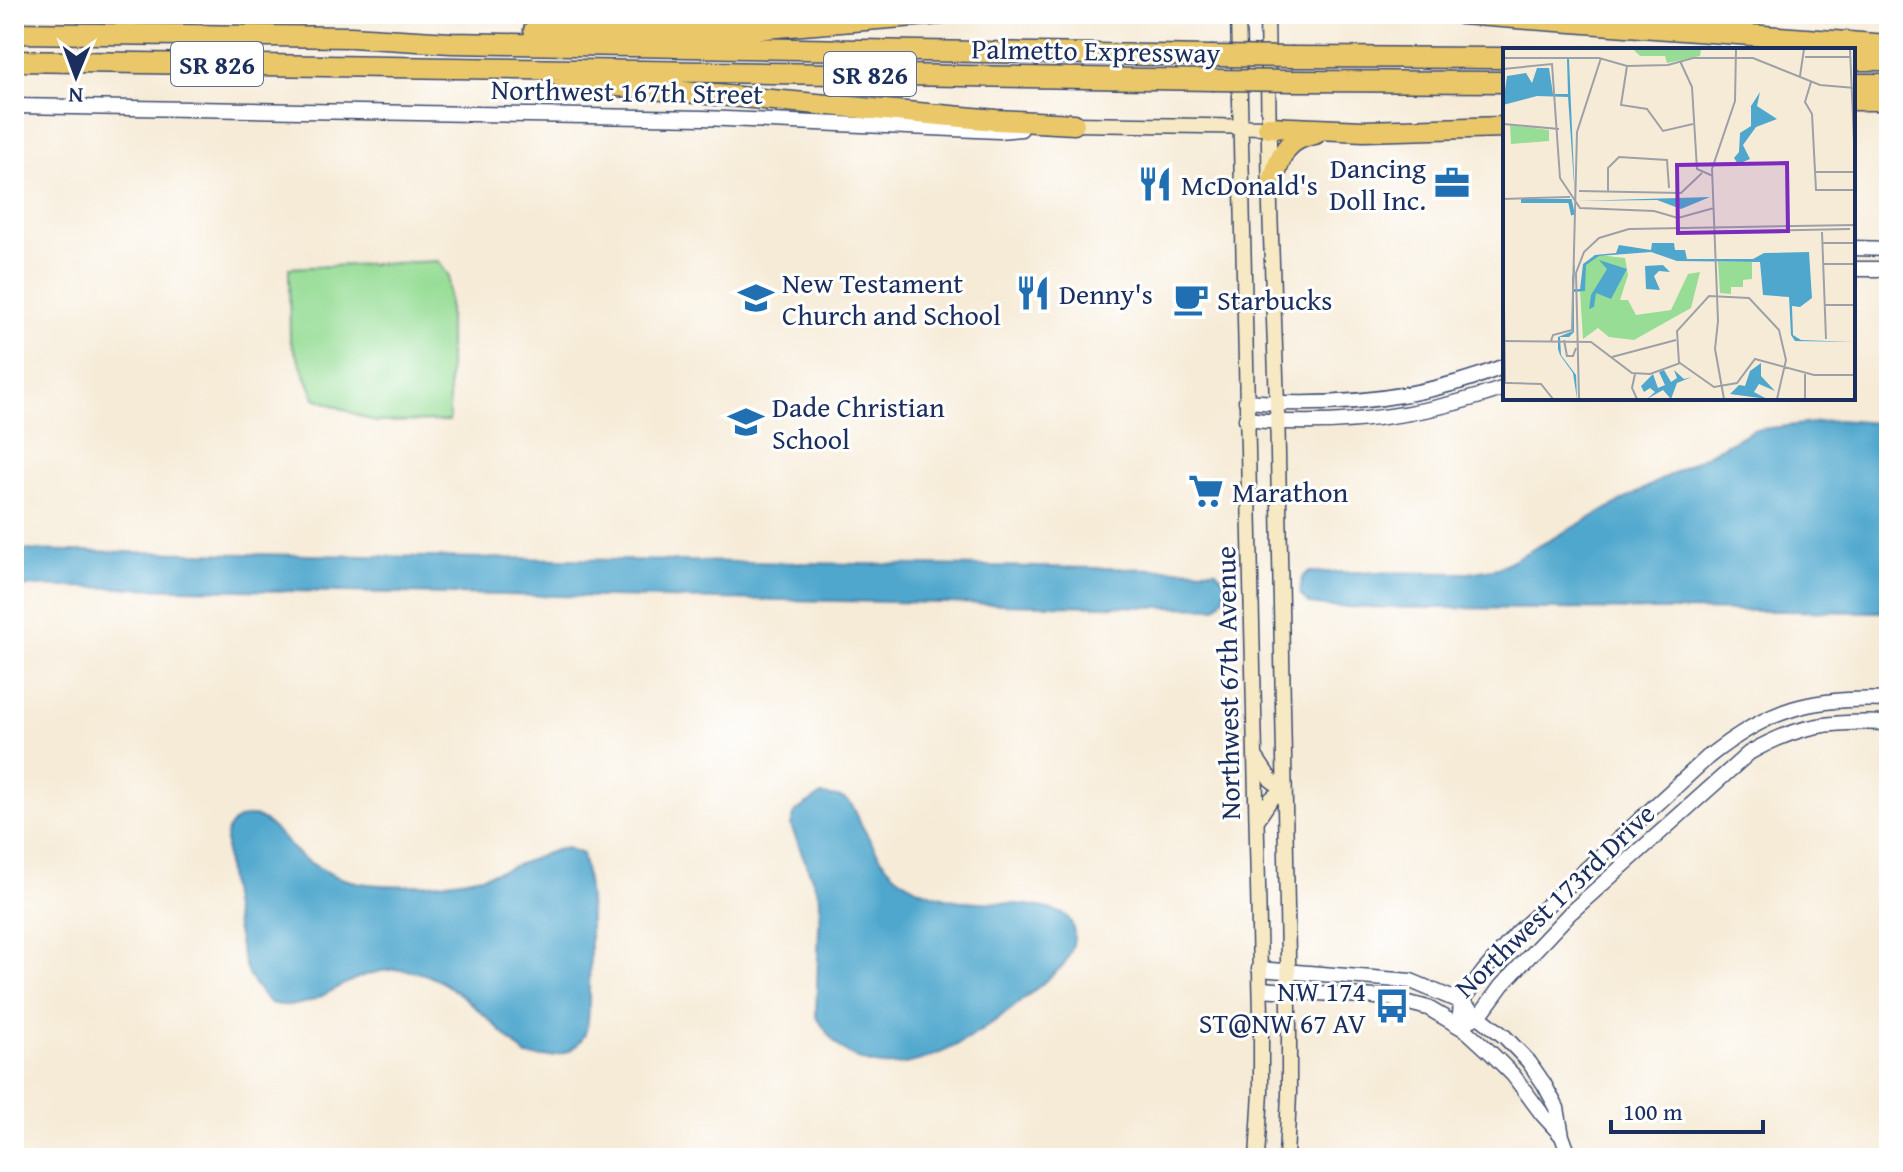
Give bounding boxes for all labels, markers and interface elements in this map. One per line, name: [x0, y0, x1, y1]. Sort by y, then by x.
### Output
street label: Palmetto Expressway: [971, 27, 1221, 73]
north arrow: [36, 36, 116, 116]
road number: SR 826: [171, 42, 263, 86]
inset map: [1503, 48, 1855, 400]
road number: SR 826: [824, 52, 916, 96]
street label: Northwest 167th Street: [490, 68, 764, 114]
text: N: [68, 80, 83, 112]
place label: Dancing Doll Inc.: [1329, 147, 1426, 220]
place label: McDonald's: [1181, 164, 1318, 205]
office icon: Dancing Doll Inc.: [1433, 164, 1471, 202]
restaurant icon: McDonald's: [1136, 165, 1174, 203]
place label: New Testament Church and School: [782, 262, 1001, 335]
place label: Denny's: [1059, 273, 1153, 314]
restaurant icon: Denny's: [1014, 274, 1052, 312]
school or university icon: New Testament Church and School: [737, 279, 775, 317]
place label: Starbucks: [1217, 279, 1332, 320]
cafe icon: Starbucks: [1172, 280, 1210, 318]
place label: Dade Christian School: [772, 386, 945, 459]
school or university icon: Dade Christian School: [727, 403, 765, 441]
place label: Marathon: [1232, 471, 1349, 512]
supermarket icon: Marathon: [1187, 472, 1225, 510]
street label: Northwest 67th Avenue: [1204, 546, 1250, 820]
street label: Northwest 173rd Drive: [1444, 793, 1664, 1007]
place label: NW 174 ST@NW 67 AV: [1199, 970, 1366, 1043]
bus stop icon: NW 174 ST@NW 67 AV: [1373, 987, 1411, 1025]
scale bar: [1611, 1084, 1763, 1134]
text: 100 m: [1623, 1094, 1683, 1129]

